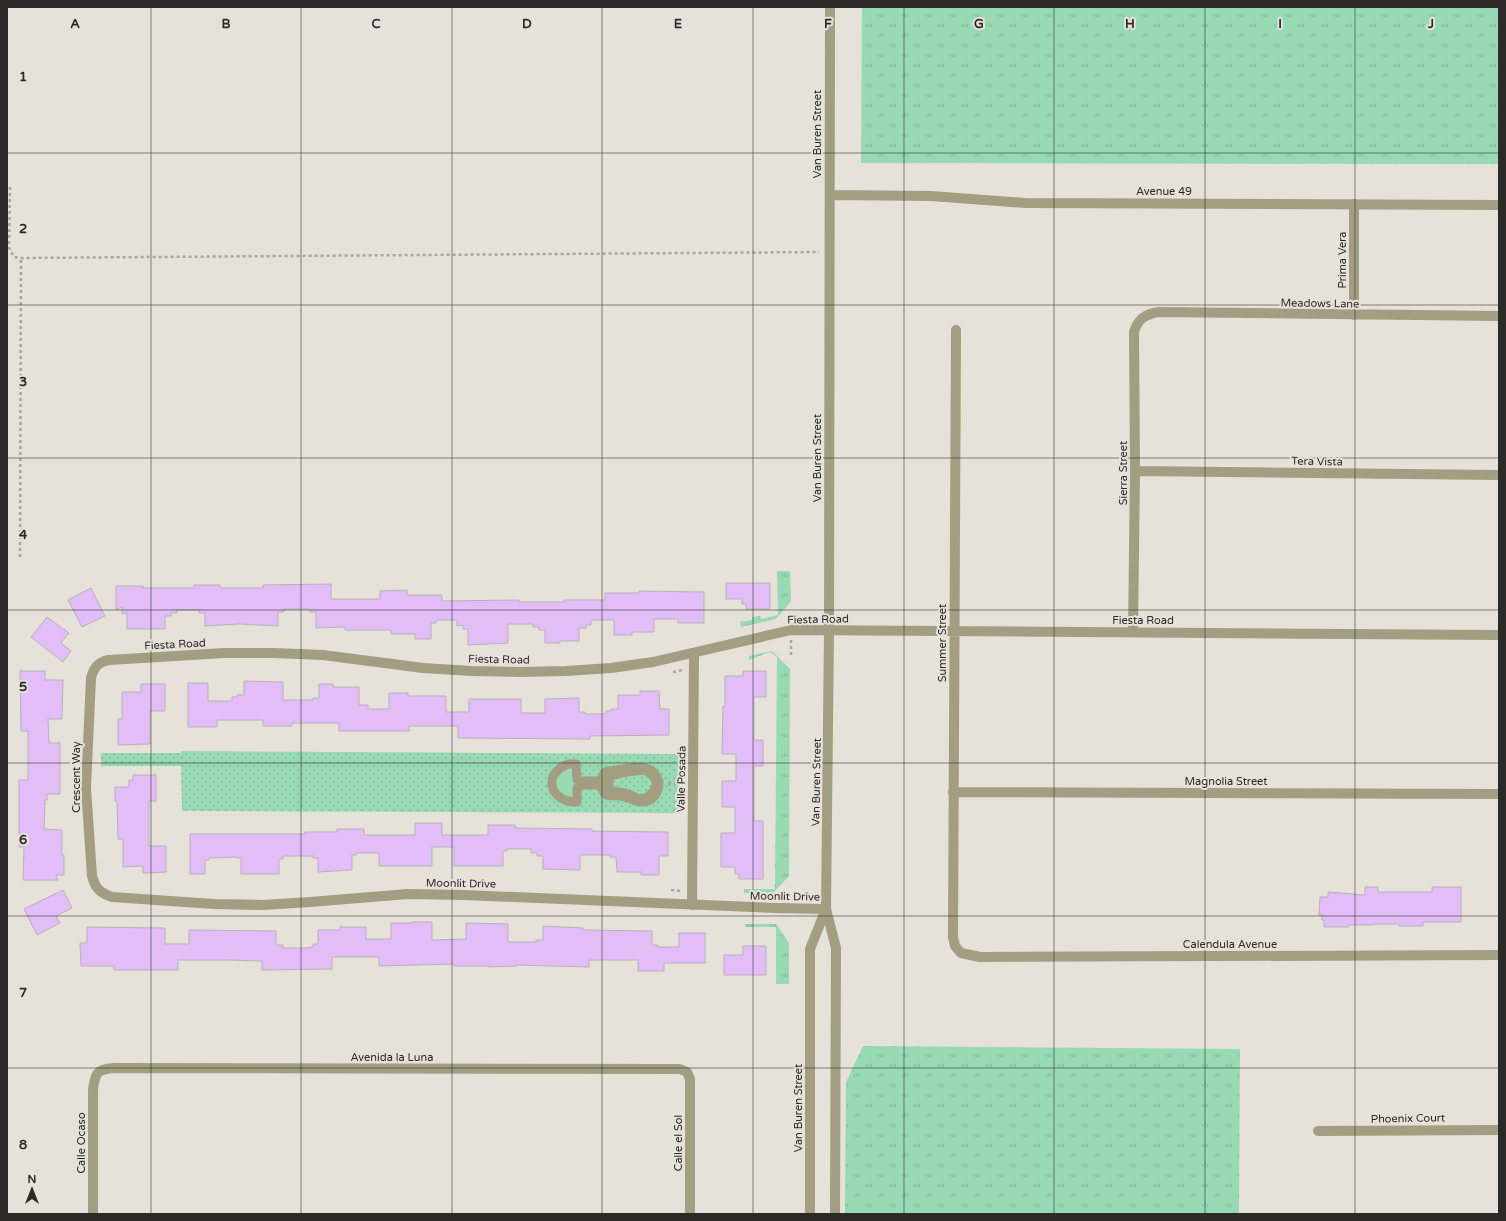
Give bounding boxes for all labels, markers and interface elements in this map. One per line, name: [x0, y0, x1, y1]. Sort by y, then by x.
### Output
text: A: [70, 16, 80, 32]
text: B: [221, 16, 231, 32]
text: C: [371, 16, 381, 32]
text: D: [522, 16, 532, 32]
text: E: [674, 16, 682, 32]
text: F: [824, 16, 832, 32]
text: G: [974, 16, 984, 32]
text: H: [1125, 16, 1135, 32]
text: I: [1278, 16, 1282, 32]
text: J: [1427, 16, 1434, 32]
text: 1: [19, 69, 27, 85]
street label: Van Buren Street: [811, 90, 824, 178]
street label: Avenue 49: [1136, 185, 1192, 198]
text: 2: [19, 221, 27, 237]
street label: Prima Vera: [1336, 231, 1349, 289]
street label: Meadows Lane: [1281, 296, 1359, 311]
text: 3: [19, 374, 27, 390]
street label: Van Buren Street: [811, 414, 824, 502]
street label: Sierra Street: [1117, 441, 1130, 505]
street label: Tera Vista: [1291, 455, 1343, 468]
text: 4: [19, 527, 28, 543]
street label: Summer Street: [936, 604, 949, 682]
street label: Fiesta Road: [787, 612, 849, 627]
street label: Fiesta Road: [1112, 614, 1174, 627]
street label: Fiesta Road: [144, 636, 206, 653]
street label: Fiesta Road: [468, 652, 530, 667]
text: 5: [19, 679, 27, 695]
street label: Van Buren Street: [809, 738, 824, 826]
street label: Crescent Way: [70, 741, 83, 813]
street label: Valle Posada: [674, 746, 689, 812]
street label: Magnolia Street: [1184, 775, 1268, 788]
text: 6: [19, 832, 27, 848]
street label: Moonlit Drive: [426, 876, 496, 891]
street label: Moonlit Drive: [750, 889, 820, 904]
street label: Calendula Avenue: [1183, 938, 1277, 951]
text: 7: [19, 985, 27, 1001]
street label: Avenida la Luna: [351, 1051, 433, 1064]
street label: Van Buren Street: [792, 1064, 805, 1152]
street label: Phoenix Court: [1371, 1111, 1445, 1126]
street label: Calle Ocaso: [75, 1112, 88, 1174]
street label: Calle el Sol: [672, 1115, 685, 1171]
text: 8: [19, 1137, 27, 1153]
north arrow: [12, 1169, 52, 1209]
text: N: [28, 1173, 36, 1186]

